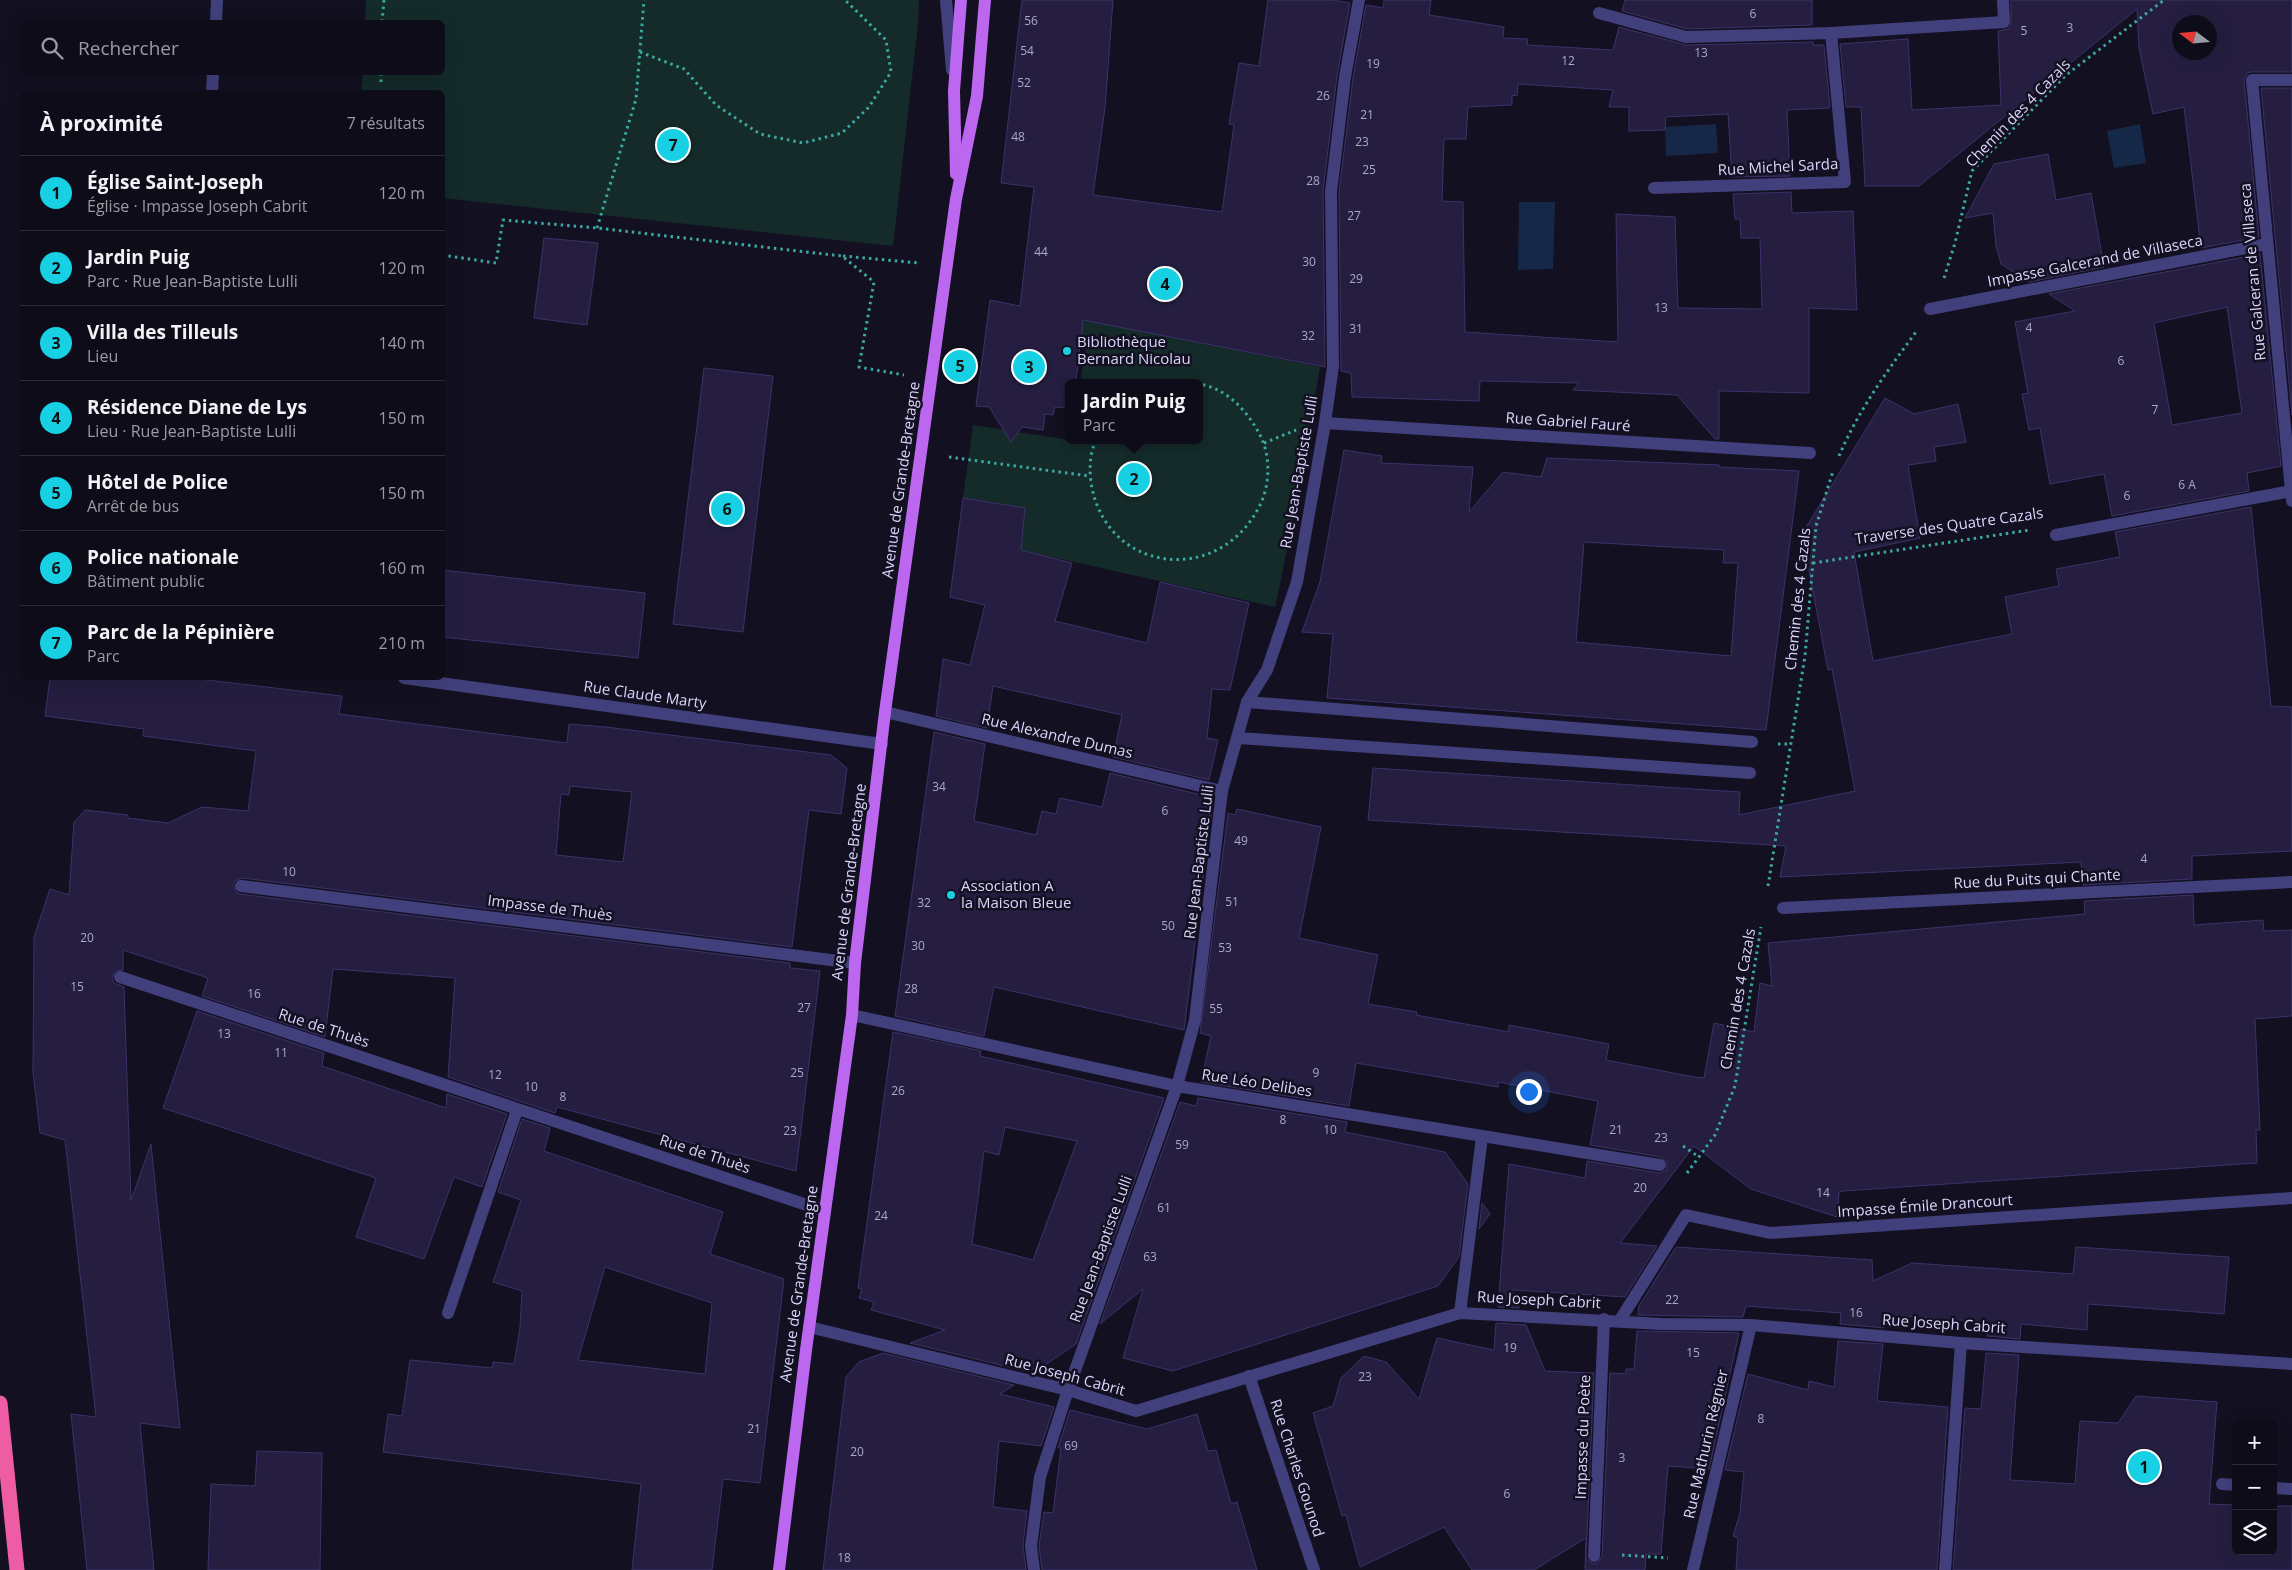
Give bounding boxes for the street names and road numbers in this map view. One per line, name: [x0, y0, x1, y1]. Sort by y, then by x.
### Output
street label: Chemin des 4 Cazals: [1960, 54, 2074, 171]
street label: Rue Michel Sarda: [1717, 153, 1839, 179]
street label: Rue Galceran de Villaseca: [2234, 182, 2270, 362]
street label: Impasse Galcerand de Villaseca: [1986, 229, 2204, 291]
street label: Avenue de Grande-Bretagne: [876, 380, 924, 579]
street label: Rue Jean-Baptiste Lulli: [1275, 394, 1321, 550]
street label: Rue Gabriel Fauré: [1505, 407, 1631, 435]
street label: Traverse des Quatre Cazals: [1853, 502, 2044, 548]
street label: Chemin des 4 Cazals: [1780, 527, 1814, 671]
street label: Rue Claude Marty: [582, 675, 708, 713]
street label: Rue Alexandre Dumas: [979, 708, 1135, 762]
street label: Avenue de Grande-Bretagne: [826, 782, 870, 982]
street label: Rue Jean-Baptiste Lulli: [1179, 784, 1217, 940]
street label: Rue du Puits qui Chante: [1953, 864, 2121, 892]
street label: Impasse de Thuès: [486, 889, 614, 925]
street label: Chemin des 4 Cazals: [1715, 927, 1759, 1071]
street label: Rue de Thuès: [276, 1003, 372, 1051]
street label: Rue Léo Delibes: [1200, 1063, 1314, 1101]
street label: Rue de Thuès: [657, 1129, 753, 1177]
street label: Rue Jean-Baptiste Lulli: [1064, 1172, 1136, 1325]
street label: Avenue de Grande-Bretagne: [774, 1184, 822, 1383]
street label: Impasse Émile Drancourt: [1837, 1189, 2013, 1221]
street label: Rue Joseph Cabrit: [1477, 1286, 1601, 1312]
street label: Rue Joseph Cabrit: [1882, 1309, 2007, 1337]
street label: Rue Joseph Cabrit: [1003, 1348, 1128, 1400]
street label: Rue Mathurin Régnier: [1678, 1367, 1732, 1520]
street label: Impasse du Poète: [1570, 1374, 1594, 1500]
street label: Rue Charles Gounod: [1266, 1396, 1330, 1539]

